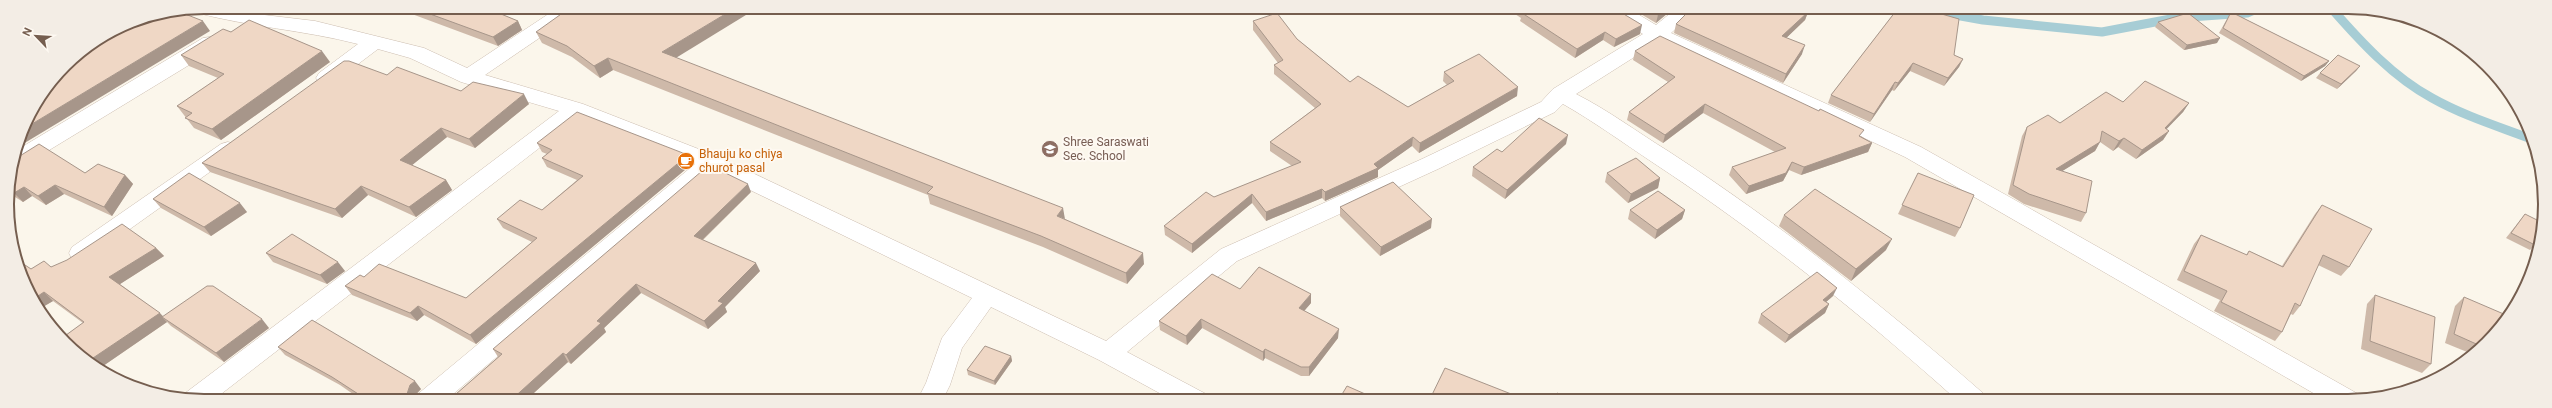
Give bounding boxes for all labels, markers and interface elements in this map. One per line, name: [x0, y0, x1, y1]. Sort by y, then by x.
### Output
north arrow: [16, 16, 56, 56]
text: N: [20, 26, 35, 38]
place label: Shree Saraswati Sec. School: [1063, 135, 1149, 163]
school or university icon: Shree Saraswati Sec. School: [1040, 139, 1060, 159]
place label: Bhauju ko chiya churot pasal: [699, 147, 783, 175]
cafe icon: Bhauju ko chiya churot pasal: [676, 151, 696, 171]

